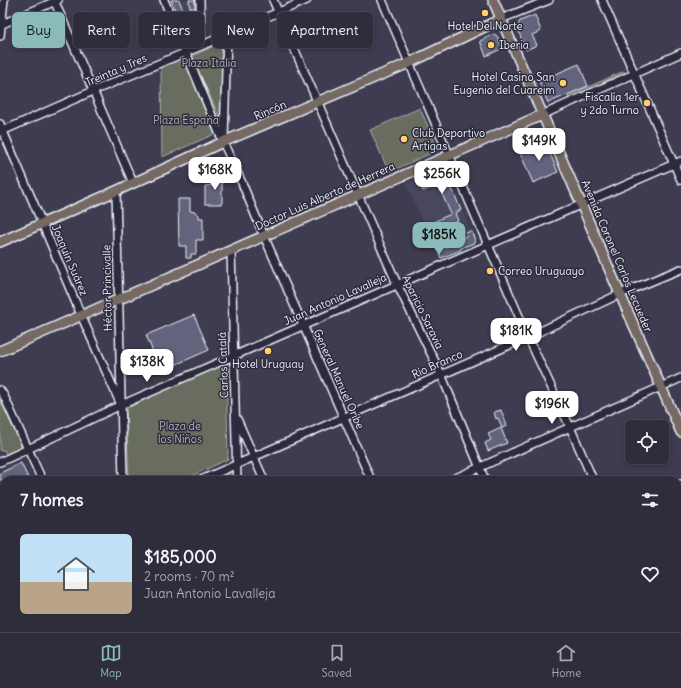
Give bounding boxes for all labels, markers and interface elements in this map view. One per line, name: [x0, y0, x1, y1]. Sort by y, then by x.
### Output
marker: Hotel Del Norte: [480, 8, 490, 18]
chip: Buy: [12, 12, 65, 48]
chip: Rent: [73, 12, 130, 48]
chip: Filters: [138, 12, 204, 48]
chip: New: [212, 12, 269, 48]
chip: Apartment: [277, 12, 373, 48]
place label: Hotel Del Norte: [447, 19, 523, 33]
place label: Iberia: [499, 38, 529, 52]
marker: Iberia: [486, 40, 496, 50]
street label: Treinta y Tres: [83, 51, 149, 89]
park label: Plaza Italia: [181, 56, 237, 70]
place label: Hotel Casino San Eugenio del Cuareim: [453, 70, 555, 97]
marker: Hotel Casino San Eugenio del Cuareim: [558, 78, 568, 88]
place label: Fiscalía 1er y 2do Turno: [580, 90, 640, 117]
street label: Rincón: [252, 97, 288, 123]
marker: Fiscalía 1er y 2do Turno: [642, 98, 652, 108]
park label: Plaza España: [153, 113, 219, 127]
place label: Club Deportivo Artigas: [412, 126, 485, 153]
pin: $149K: [511, 128, 567, 162]
text: $149K: [521, 132, 557, 149]
marker: Club Deportivo Artigas: [399, 134, 409, 144]
pin: $168K: [187, 157, 243, 191]
street label: Doctor Luis Alberto de Herrera: [253, 159, 397, 233]
text: $168K: [197, 161, 233, 178]
pin: $256K: [414, 161, 470, 195]
text: $256K: [423, 165, 461, 182]
street label: Avenida Coronel Carlos Lecueder: [578, 178, 656, 335]
street label: Joaquín Suárez: [49, 222, 91, 298]
pin: $185K: [411, 222, 467, 256]
text: $185K: [421, 226, 457, 243]
street label: Héctor Princivalle: [99, 244, 115, 331]
place label: Correo Uruguayo: [498, 264, 584, 278]
marker: Correo Uruguayo: [485, 266, 495, 276]
street label: Juan Antonio Lavalleja: [281, 270, 389, 328]
street label: Aparicio Saravia: [399, 273, 447, 351]
pin: $181K: [488, 318, 544, 352]
text: $181K: [500, 322, 532, 339]
street label: General Manuel Oribe: [311, 327, 367, 431]
street label: Carlos Catalá: [215, 332, 231, 398]
marker: Hotel Uruguay: [263, 346, 273, 356]
street label: Río Branco: [409, 347, 465, 381]
pin: $138K: [119, 349, 175, 383]
text: $138K: [129, 353, 165, 370]
place label: Hotel Uruguay: [232, 357, 304, 371]
pin: $196K: [524, 391, 580, 425]
text: $196K: [534, 395, 570, 412]
park label: Plaza de los Niños: [158, 419, 202, 446]
map controls: [625, 420, 669, 464]
button: locate: [625, 420, 669, 464]
text: 7 homes: [20, 489, 84, 511]
icon: filters: [639, 489, 661, 511]
text: $185,000: [144, 546, 217, 568]
icon: home: [52, 550, 100, 598]
icon: heart: [639, 563, 661, 585]
text: 2 rooms · 70 m²: [144, 568, 235, 585]
text: Juan Antonio Lavalleja: [144, 585, 276, 602]
tab: Map: [100, 642, 122, 680]
tab: Saved: [322, 642, 352, 680]
tab: Home: [551, 642, 581, 680]

